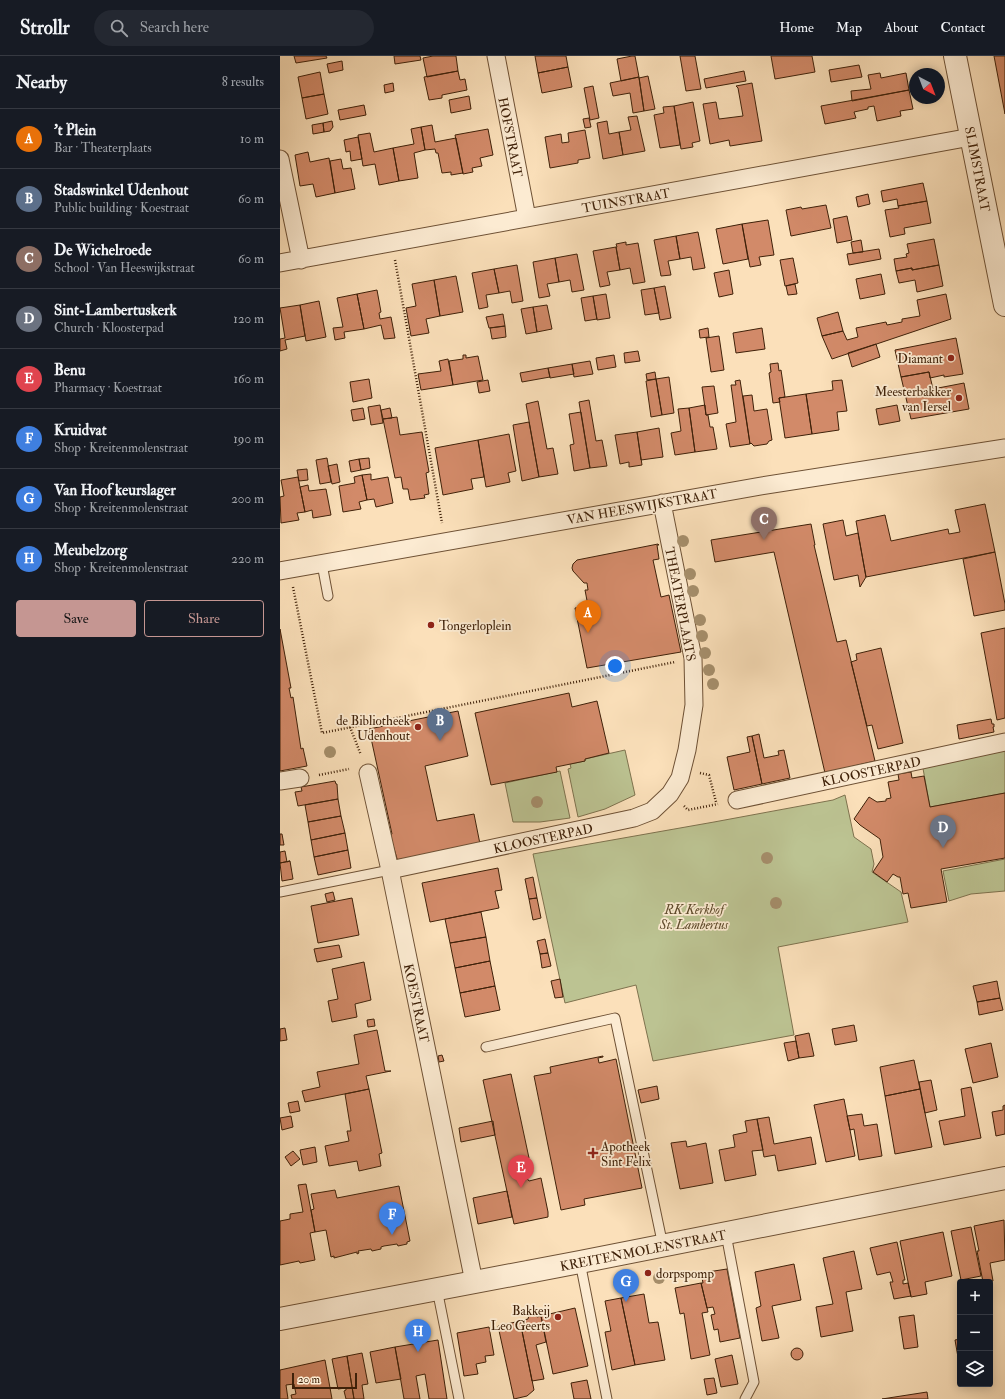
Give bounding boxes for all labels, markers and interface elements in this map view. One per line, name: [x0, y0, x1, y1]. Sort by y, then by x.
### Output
search box: [94, 10, 374, 46]
text: Strollr: [20, 16, 70, 40]
icon: search: [108, 17, 130, 39]
text: Search here: [140, 18, 209, 37]
text: Home: [779, 19, 814, 36]
text: Map: [836, 19, 862, 36]
text: About: [884, 19, 918, 36]
text: Contact: [940, 19, 985, 36]
north arrow: [909, 68, 945, 104]
text: Nearby: [16, 72, 67, 93]
text: 8 results: [222, 74, 264, 90]
street label: HOFSTRAAT: [494, 96, 526, 179]
text: 't Plein: [54, 121, 96, 140]
street label: SLIMSTRAAT: [961, 125, 993, 213]
text: A: [25, 131, 33, 147]
text: 10 m: [240, 131, 264, 147]
text: Bar · Theaterplaats: [54, 140, 152, 156]
text: Stadswinkel Udenhout: [54, 181, 188, 200]
street label: TUINSTRAAT: [581, 185, 672, 217]
text: B: [25, 191, 33, 207]
text: 60 m: [238, 191, 264, 207]
text: Public building · Koestraat: [54, 200, 189, 216]
text: De Wichelroede: [54, 241, 152, 260]
text: C: [24, 251, 34, 267]
text: 60 m: [238, 251, 264, 267]
text: School · Van Heeswijkstraat: [54, 260, 195, 276]
text: Sint-Lambertuskerk: [54, 301, 177, 320]
text: D: [24, 311, 34, 327]
text: 120 m: [233, 311, 264, 327]
text: Church · Kloosterpad: [54, 320, 164, 336]
place label: Diamant: [897, 351, 943, 367]
marker: Diamant: [946, 353, 956, 363]
text: Benu: [54, 361, 86, 380]
text: E: [24, 371, 34, 387]
text: 160 m: [233, 371, 264, 387]
text: Pharmacy · Koestraat: [54, 380, 162, 396]
place label: Meesterbakker van Iersel: [875, 384, 952, 415]
marker: Meesterbakker van Iersel: [954, 393, 964, 403]
text: Kruidvat: [54, 421, 107, 440]
text: F: [25, 431, 33, 447]
text: 190 m: [233, 431, 264, 447]
text: Shop · Kreitenmolenstraat: [54, 440, 188, 456]
text: Van Hoof keurslager: [54, 481, 176, 500]
street label: VAN HEESWIJKSTRAAT: [566, 486, 719, 528]
text: G: [24, 491, 34, 507]
text: 200 m: [231, 491, 264, 507]
text: Shop · Kreitenmolenstraat: [54, 500, 188, 516]
pin: C: [751, 507, 777, 540]
text: Meubelzorg: [54, 541, 127, 560]
street label: THEATERPLAATS: [661, 546, 699, 663]
text: H: [24, 551, 34, 567]
text: 220 m: [231, 551, 264, 567]
text: Shop · Kreitenmolenstraat: [54, 560, 188, 576]
button: Save: [16, 600, 136, 637]
button: Share: [144, 600, 264, 637]
pin: A: [575, 600, 601, 633]
place label: Tongerloplein: [439, 618, 512, 635]
marker: Tongerloplein: [426, 620, 436, 630]
your location: [605, 656, 625, 676]
pin: B: [427, 708, 453, 741]
place label: de Bibliotheek Udenhout: [336, 713, 411, 744]
marker: de Bibliotheek Udenhout: [413, 722, 423, 732]
street label: KLOOSTERPAD: [820, 754, 922, 790]
pin: D: [930, 815, 956, 848]
street label: KLOOSTERPAD: [492, 821, 594, 857]
park label: RK Kerkhof St. Lambertus: [659, 902, 729, 933]
street label: KOESTRAAT: [400, 962, 432, 1045]
place label: Apotheek Sint Felix: [600, 1139, 651, 1170]
marker: Apotheek Sint Felix: [588, 1148, 598, 1158]
pin: E: [508, 1155, 534, 1188]
pin: F: [379, 1202, 405, 1235]
street label: KREITENMOLENSTRAAT: [559, 1227, 728, 1275]
place label: dorpspomp: [656, 1266, 714, 1283]
marker: dorpspomp: [643, 1268, 653, 1278]
pin: G: [613, 1269, 639, 1302]
map controls: [957, 1279, 993, 1387]
button: +: [957, 1279, 993, 1315]
place label: Bakkeij Leo Geerts: [491, 1303, 551, 1334]
marker: Bakkeij Leo Geerts: [553, 1312, 563, 1322]
button: −: [957, 1315, 993, 1351]
pin: H: [405, 1319, 431, 1352]
button: layers: [957, 1351, 993, 1387]
scale bar: [292, 1371, 357, 1390]
text: 20 m: [298, 1373, 320, 1386]

